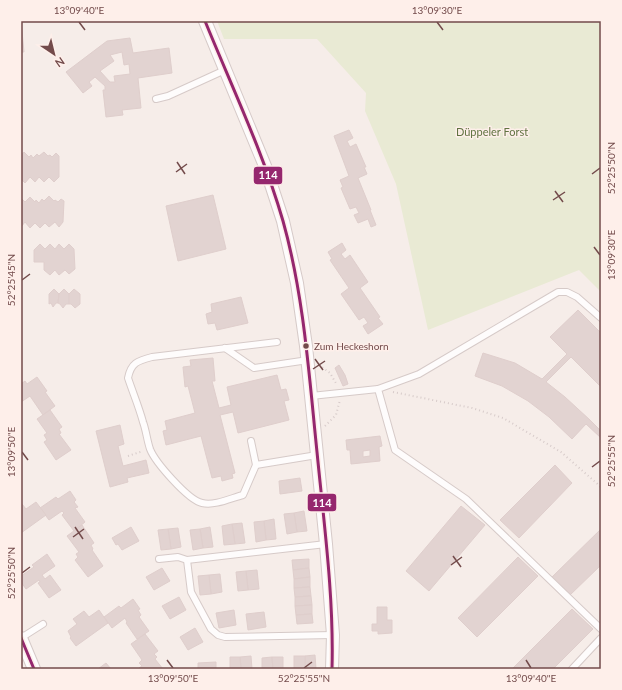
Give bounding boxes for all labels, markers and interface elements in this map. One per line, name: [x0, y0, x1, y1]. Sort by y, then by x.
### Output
text: 13°09'40"E: [54, 4, 104, 16]
text: 13°09'30"E: [412, 4, 462, 16]
north arrow: [34, 34, 74, 74]
text: N: [53, 55, 67, 70]
park label: Düppeler Forst: [456, 125, 528, 138]
text: 52°25'50"N: [605, 142, 617, 194]
line badge: 114: [253, 166, 283, 185]
text: 114: [258, 168, 278, 181]
text: 13°09'30"E: [605, 230, 617, 280]
text: 52°25'45"N: [5, 254, 17, 306]
place label: Zum Heckeshorn: [314, 340, 389, 352]
marker: Zum Heckeshorn: [301, 341, 311, 351]
text: 13°09'50"E: [5, 427, 17, 477]
text: 52°25'55"N: [605, 435, 617, 487]
line badge: 114: [307, 493, 337, 512]
text: 114: [312, 496, 332, 509]
text: 52°25'50"N: [5, 547, 17, 599]
text: 13°09'50"E: [148, 672, 198, 684]
text: 52°25'55"N: [278, 672, 330, 684]
text: 13°09'40"E: [506, 672, 556, 684]

